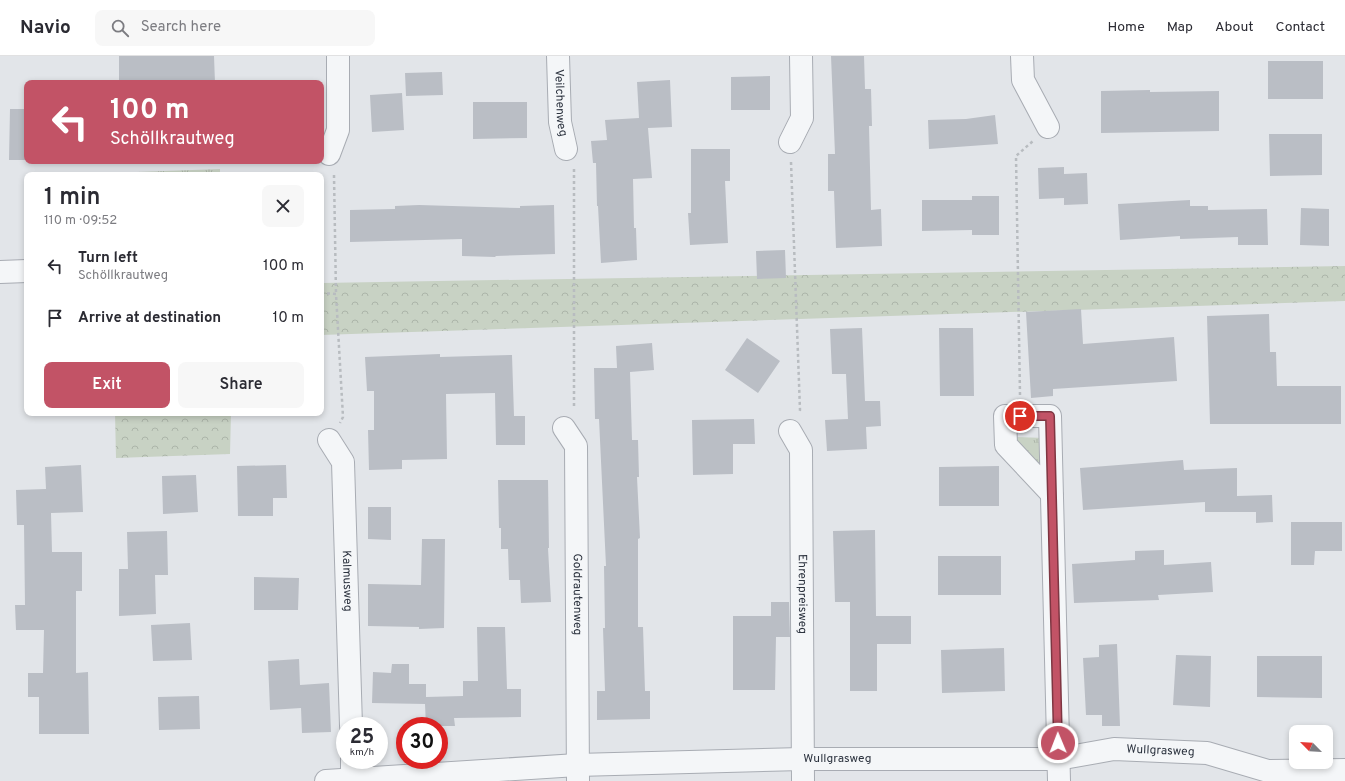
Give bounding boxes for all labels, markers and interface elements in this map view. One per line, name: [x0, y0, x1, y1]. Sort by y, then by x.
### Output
search box: [95, 10, 375, 46]
text: Navio: [20, 16, 71, 40]
icon: search: [109, 17, 131, 39]
text: Search here: [141, 18, 221, 37]
text: Home: [1108, 19, 1145, 36]
text: Map: [1167, 19, 1193, 36]
text: About: [1215, 19, 1254, 36]
text: Contact: [1276, 19, 1325, 36]
street label: Veilchenweg: [550, 69, 571, 138]
text: 100 m: [110, 93, 190, 129]
icon: left: [44, 96, 96, 148]
text: Schöllkrautweg: [110, 128, 235, 151]
text: 1 min: [44, 183, 101, 213]
button: close: [262, 185, 304, 227]
text: 110 m · 09:52: [44, 213, 117, 229]
text: Turn left: [78, 249, 138, 268]
icon: left: [44, 255, 66, 277]
text: 100 m: [263, 257, 304, 276]
text: Schöllkrautweg: [78, 268, 168, 284]
icon: arrive: [44, 307, 66, 329]
text: Arrive at destination: [78, 309, 221, 328]
text: 10 m: [273, 309, 304, 328]
button: Exit: [44, 362, 170, 408]
button: Share: [178, 362, 304, 408]
pin: [1003, 399, 1037, 433]
icon: arrive: [1009, 405, 1031, 427]
street label: Kalmusweg: [338, 550, 356, 612]
street label: Goldrautenweg: [569, 553, 585, 635]
street label: Ehrenpreisweg: [794, 554, 810, 634]
speed limit sign: 30: [396, 717, 448, 769]
position arrow: [1037, 722, 1079, 764]
text: 25: [350, 725, 374, 751]
north arrow: [1289, 725, 1333, 769]
map controls: [1289, 725, 1333, 769]
street label: Wullgrasweg: [1126, 742, 1195, 760]
text: km/h: [350, 746, 374, 759]
street label: Wullgrasweg: [803, 751, 871, 767]

